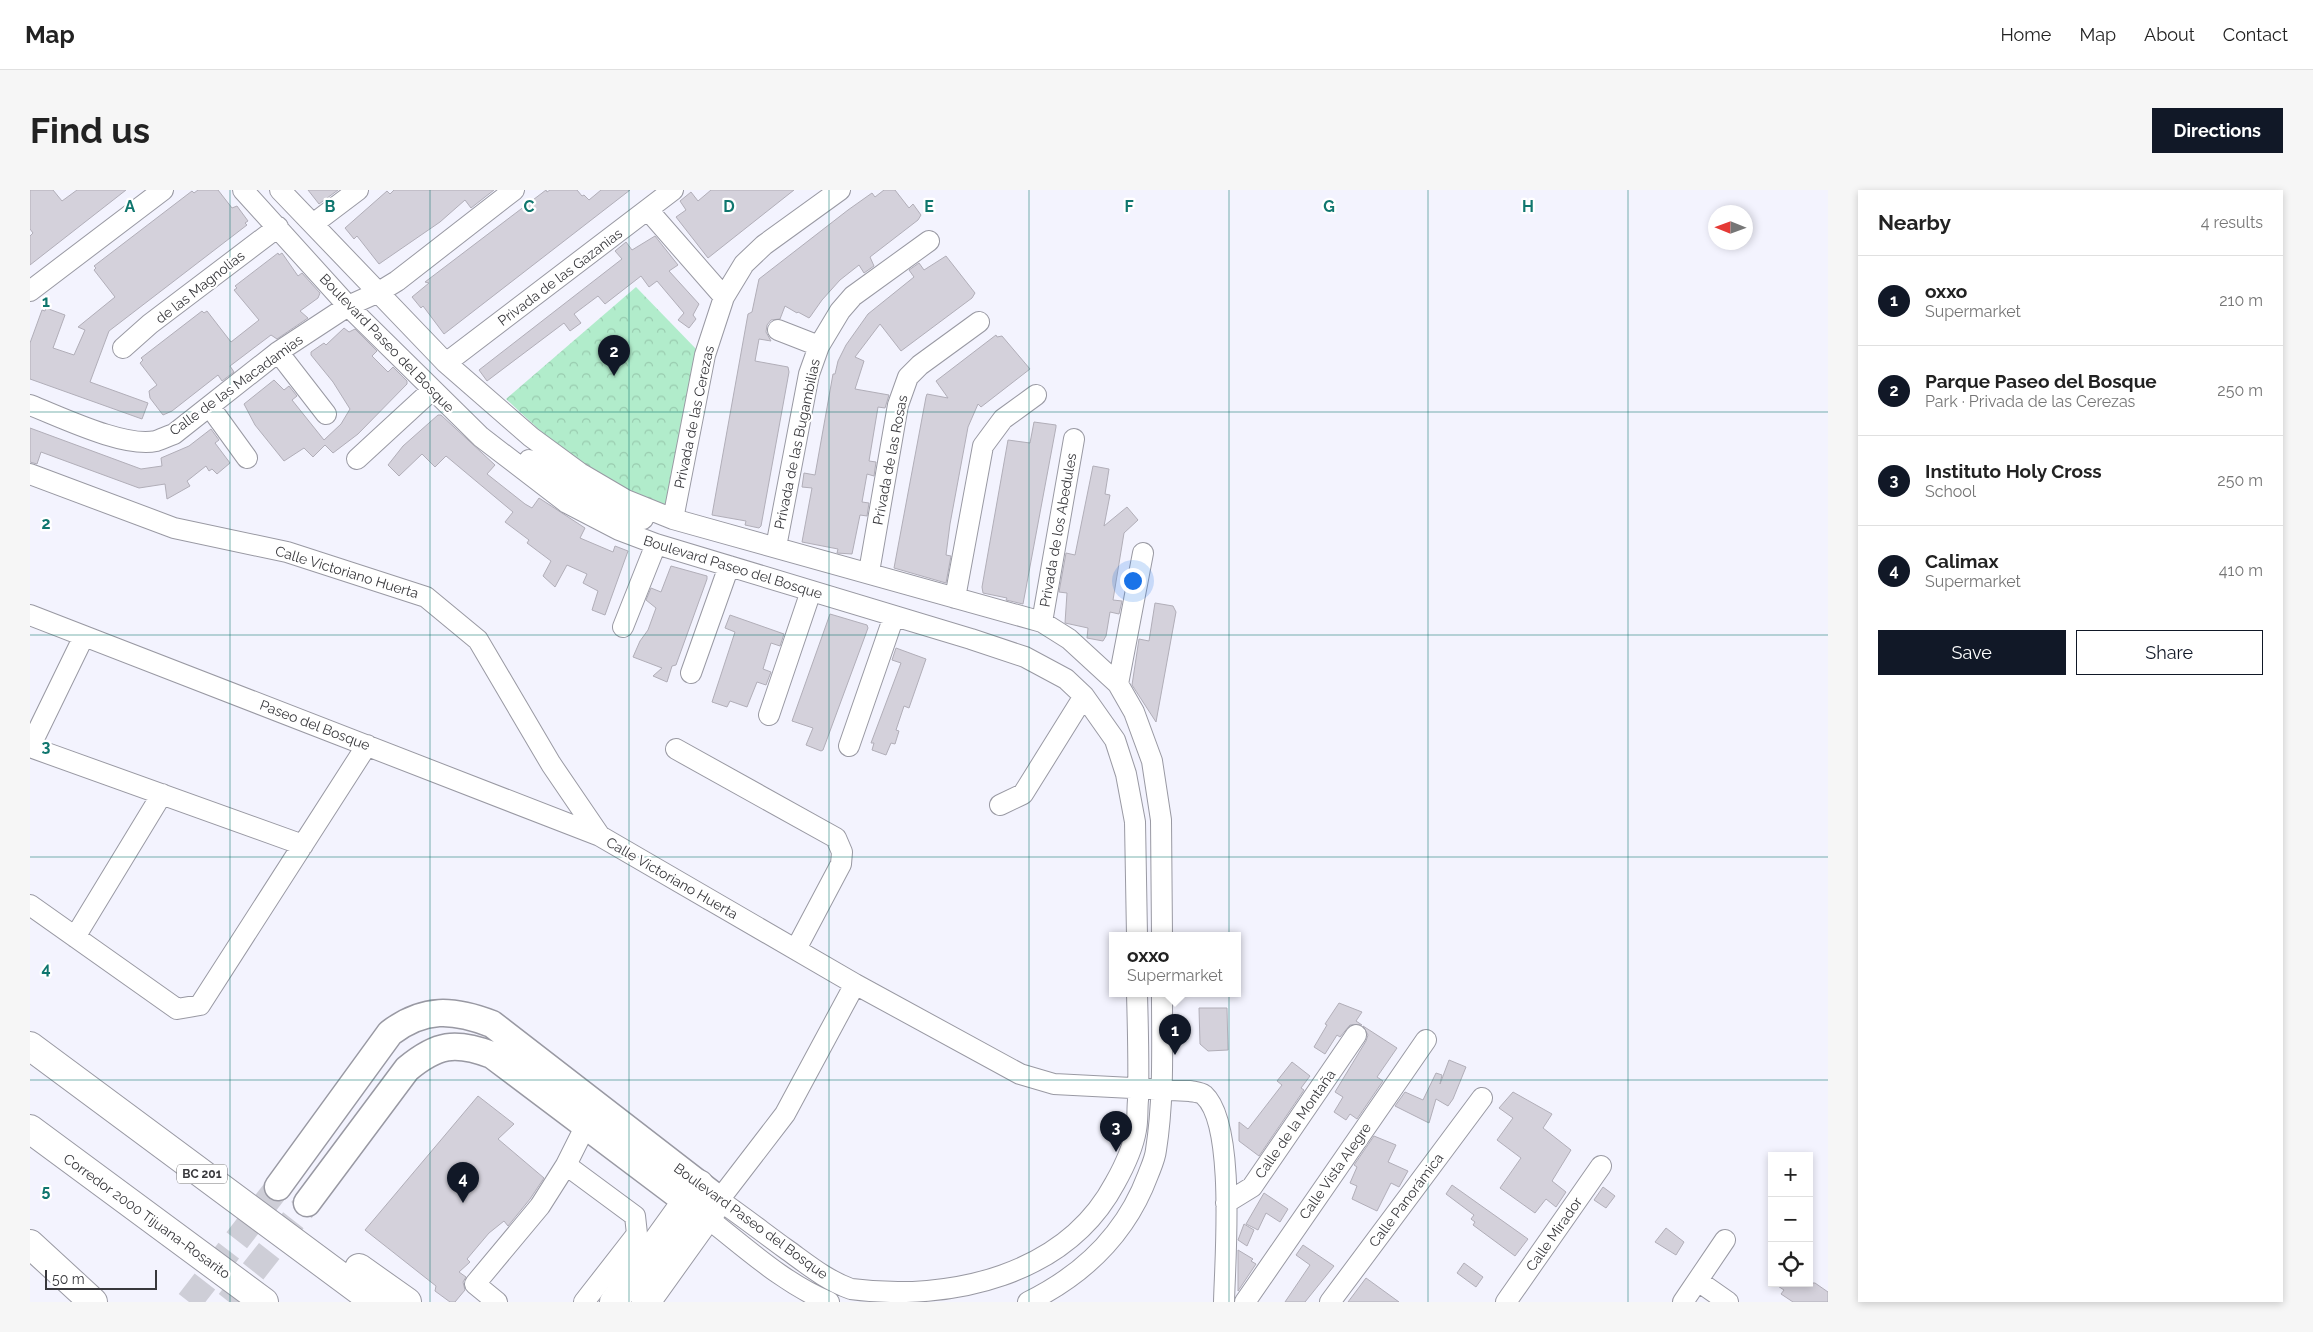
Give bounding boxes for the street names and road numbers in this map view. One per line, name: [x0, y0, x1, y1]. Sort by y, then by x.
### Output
street label: Privada de las Gazanias: [495, 225, 626, 329]
street label: de las Magnolias: [152, 247, 248, 327]
street label: Boulevard Paseo del Bosque: [317, 270, 457, 416]
street label: Calle de las Macadamias: [166, 331, 306, 439]
street label: Privada de las Cerezas: [671, 344, 717, 490]
street label: Privada de las Bugambilias: [771, 357, 823, 531]
street label: Privada de las Rosas: [870, 393, 911, 526]
street label: Privada de los Abedules: [1037, 451, 1079, 608]
street label: Boulevard Paseo del Bosque: [642, 532, 824, 602]
street label: Calle Victoriano Huerta: [273, 543, 421, 601]
street label: Paseo del Bosque: [258, 697, 372, 753]
street label: Calle Victoriano Huerta: [603, 834, 741, 922]
street label: Calle de la Montaña: [1251, 1067, 1339, 1181]
street label: Calle Vista Alegre: [1296, 1120, 1374, 1222]
street label: Corredor 2000 Tijuana-Rosarito: [61, 1150, 233, 1282]
street label: Calle Panorámica: [1366, 1150, 1446, 1250]
street label: Boulevard Paseo del Bosque: [671, 1160, 831, 1282]
road number: BC 201: [177, 1164, 227, 1184]
street label: Calle Mirador: [1523, 1194, 1585, 1274]

